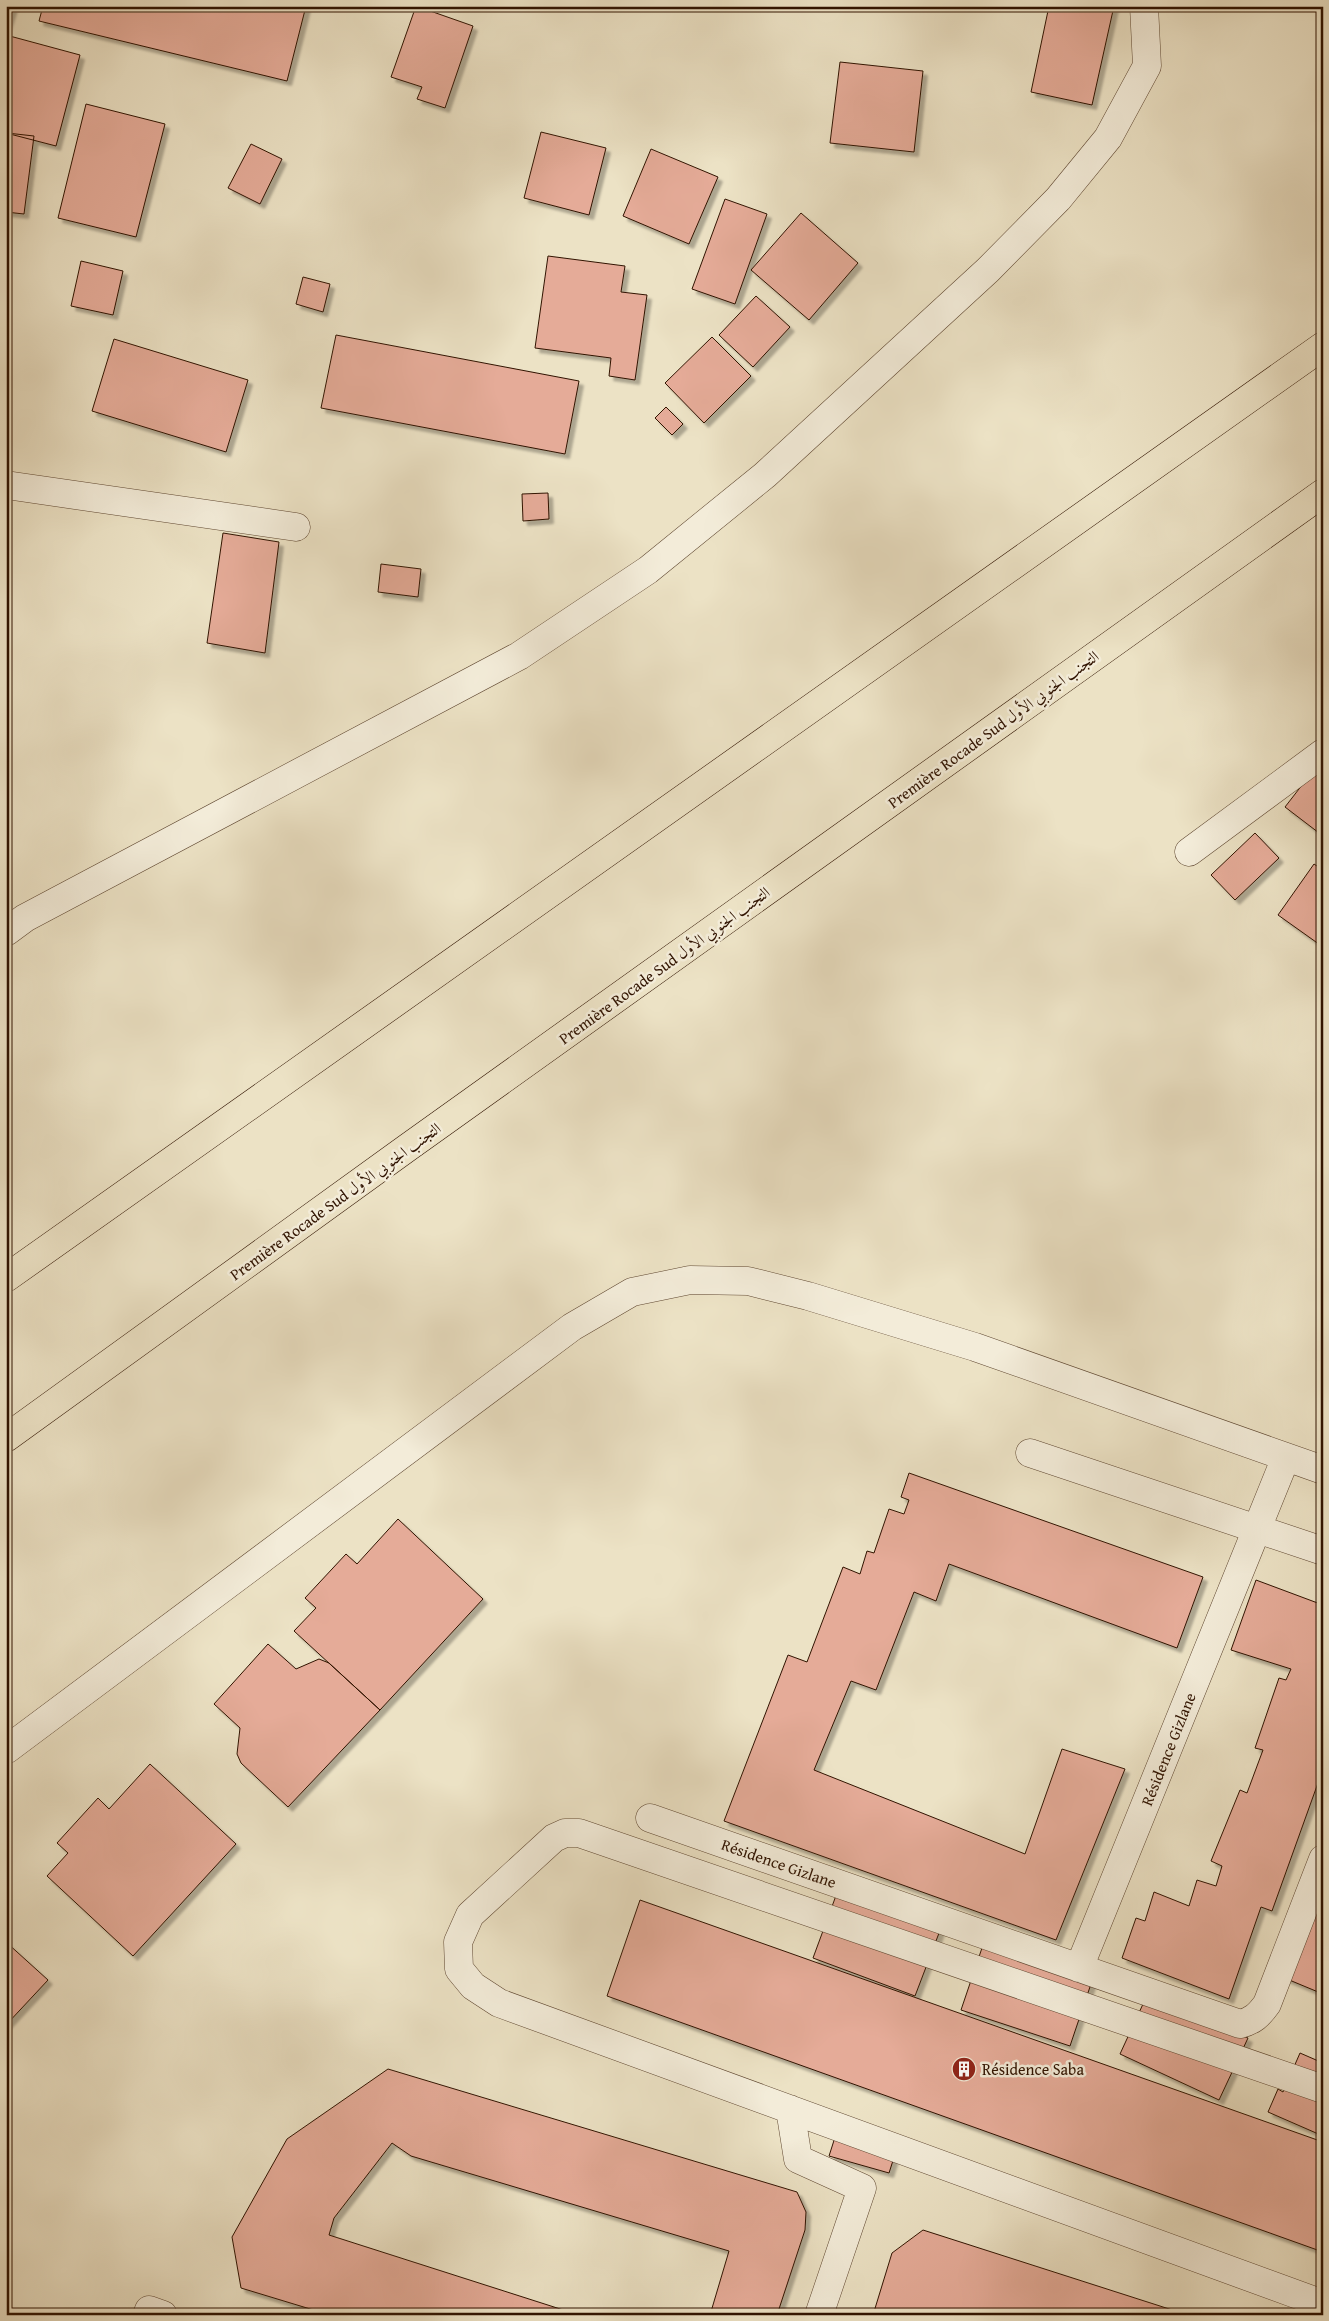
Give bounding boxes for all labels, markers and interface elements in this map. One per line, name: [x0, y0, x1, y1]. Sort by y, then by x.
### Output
street label: Première Rocade Sud التجنب الجنوبي الأول: [882, 644, 1104, 815]
street label: Première Rocade Sud التجنب الجنوبي الأول: [553, 880, 775, 1051]
street label: Première Rocade Sud التجنب الجنوبي الأول: [224, 1116, 446, 1287]
street label: Résidence Gizlane: [1134, 1689, 1202, 1809]
street label: Résidence Gizlane: [718, 1832, 840, 1894]
building icon: Résidence Saba: [951, 2056, 977, 2082]
place label: Résidence Saba: [982, 2057, 1084, 2081]

